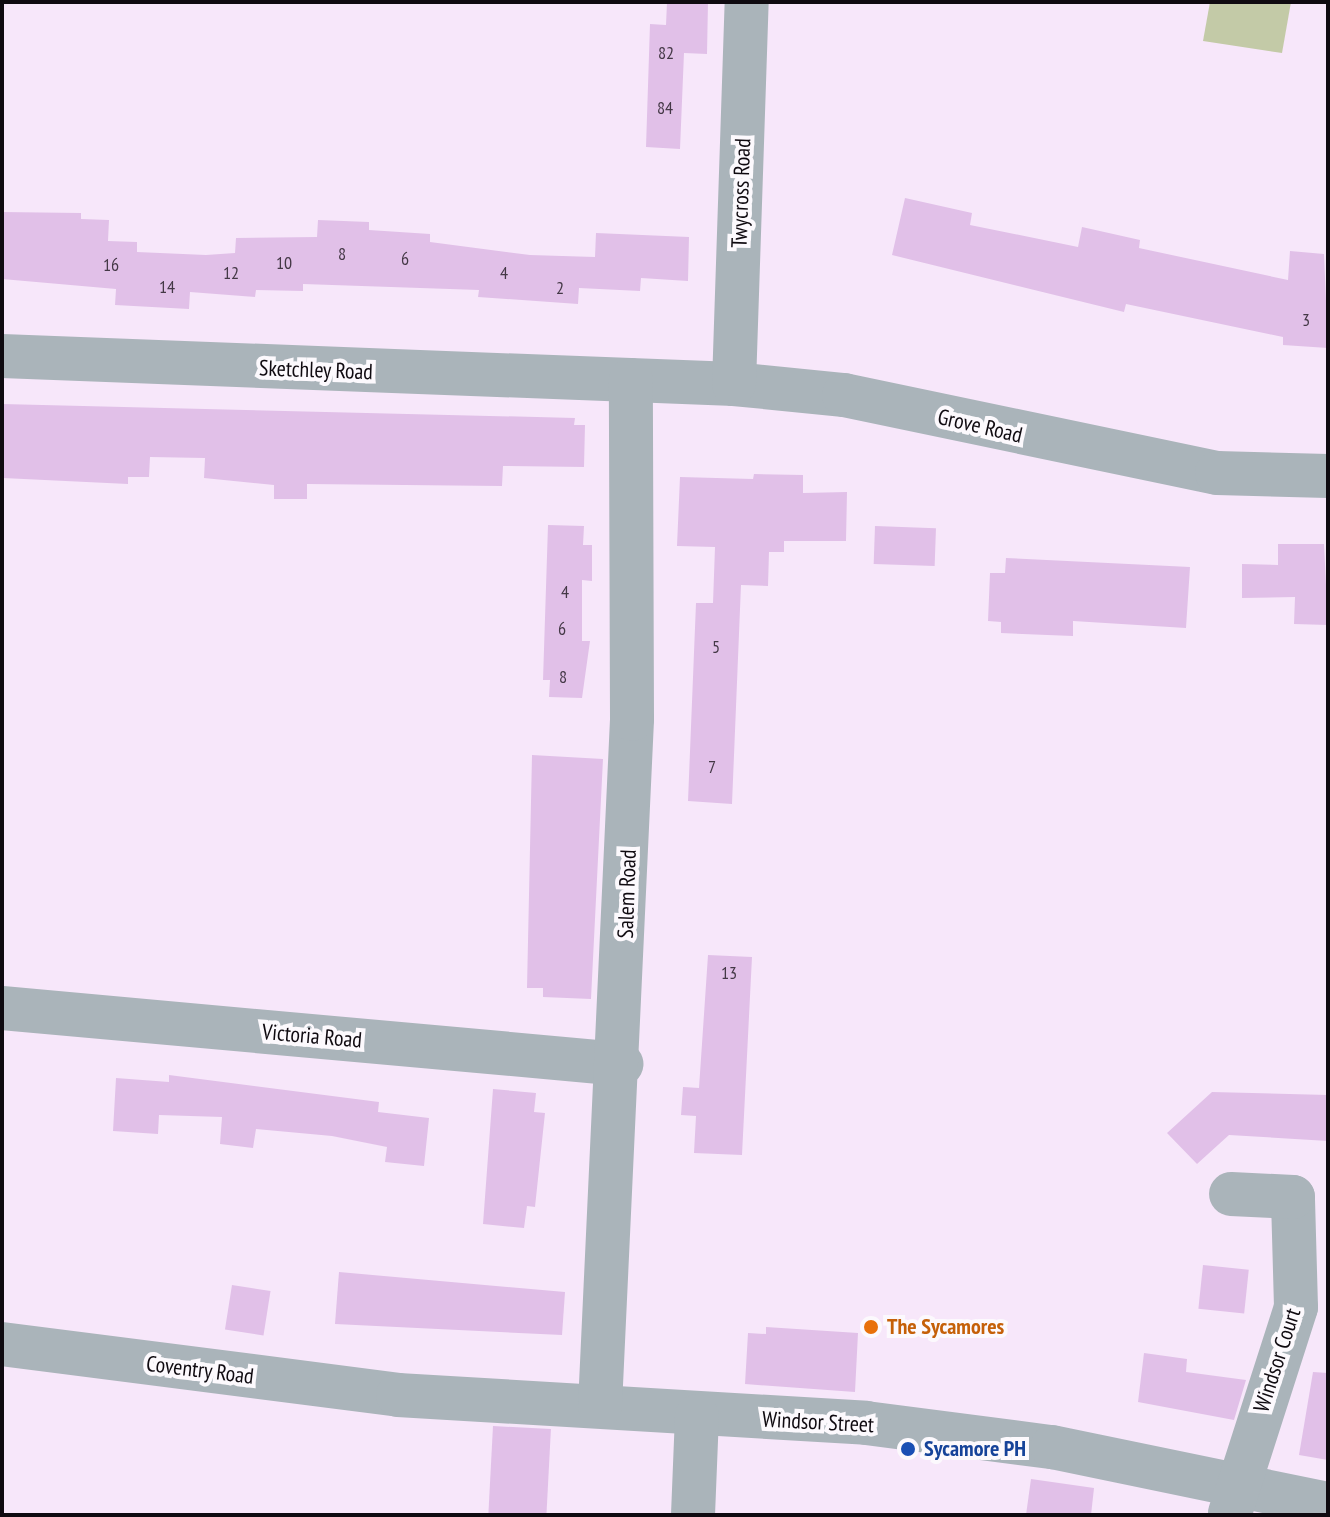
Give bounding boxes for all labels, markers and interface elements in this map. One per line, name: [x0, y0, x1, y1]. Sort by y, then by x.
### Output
house number: 82: [658, 42, 674, 64]
house number: 84: [657, 97, 673, 119]
street label: Twycross Road: [726, 138, 756, 248]
house number: 8: [338, 243, 346, 265]
house number: 6: [401, 248, 409, 270]
house number: 10: [276, 252, 292, 274]
house number: 16: [103, 254, 119, 276]
house number: 12: [223, 262, 239, 284]
house number: 4: [500, 262, 508, 284]
house number: 14: [159, 276, 175, 298]
house number: 2: [556, 277, 564, 299]
house number: 3: [1302, 309, 1310, 331]
street label: Sketchley Road: [258, 355, 374, 385]
street label: Grove Road: [935, 403, 1025, 449]
house number: 4: [561, 581, 569, 603]
house number: 6: [558, 618, 566, 640]
house number: 5: [712, 636, 720, 658]
house number: 8: [559, 666, 567, 688]
house number: 7: [708, 756, 716, 778]
street label: Salem Road: [612, 849, 642, 939]
house number: 13: [721, 962, 737, 984]
street label: Victoria Road: [261, 1018, 363, 1054]
street label: Windsor Court: [1248, 1305, 1306, 1415]
place label: The Sycamores: [887, 1314, 1004, 1340]
marker: The Sycamores: [862, 1318, 880, 1336]
street label: Coventry Road: [145, 1350, 255, 1390]
street label: Windsor Street: [761, 1406, 875, 1438]
place label: Sycamore PH: [924, 1436, 1026, 1462]
marker: Sycamore PH: [899, 1440, 917, 1458]

